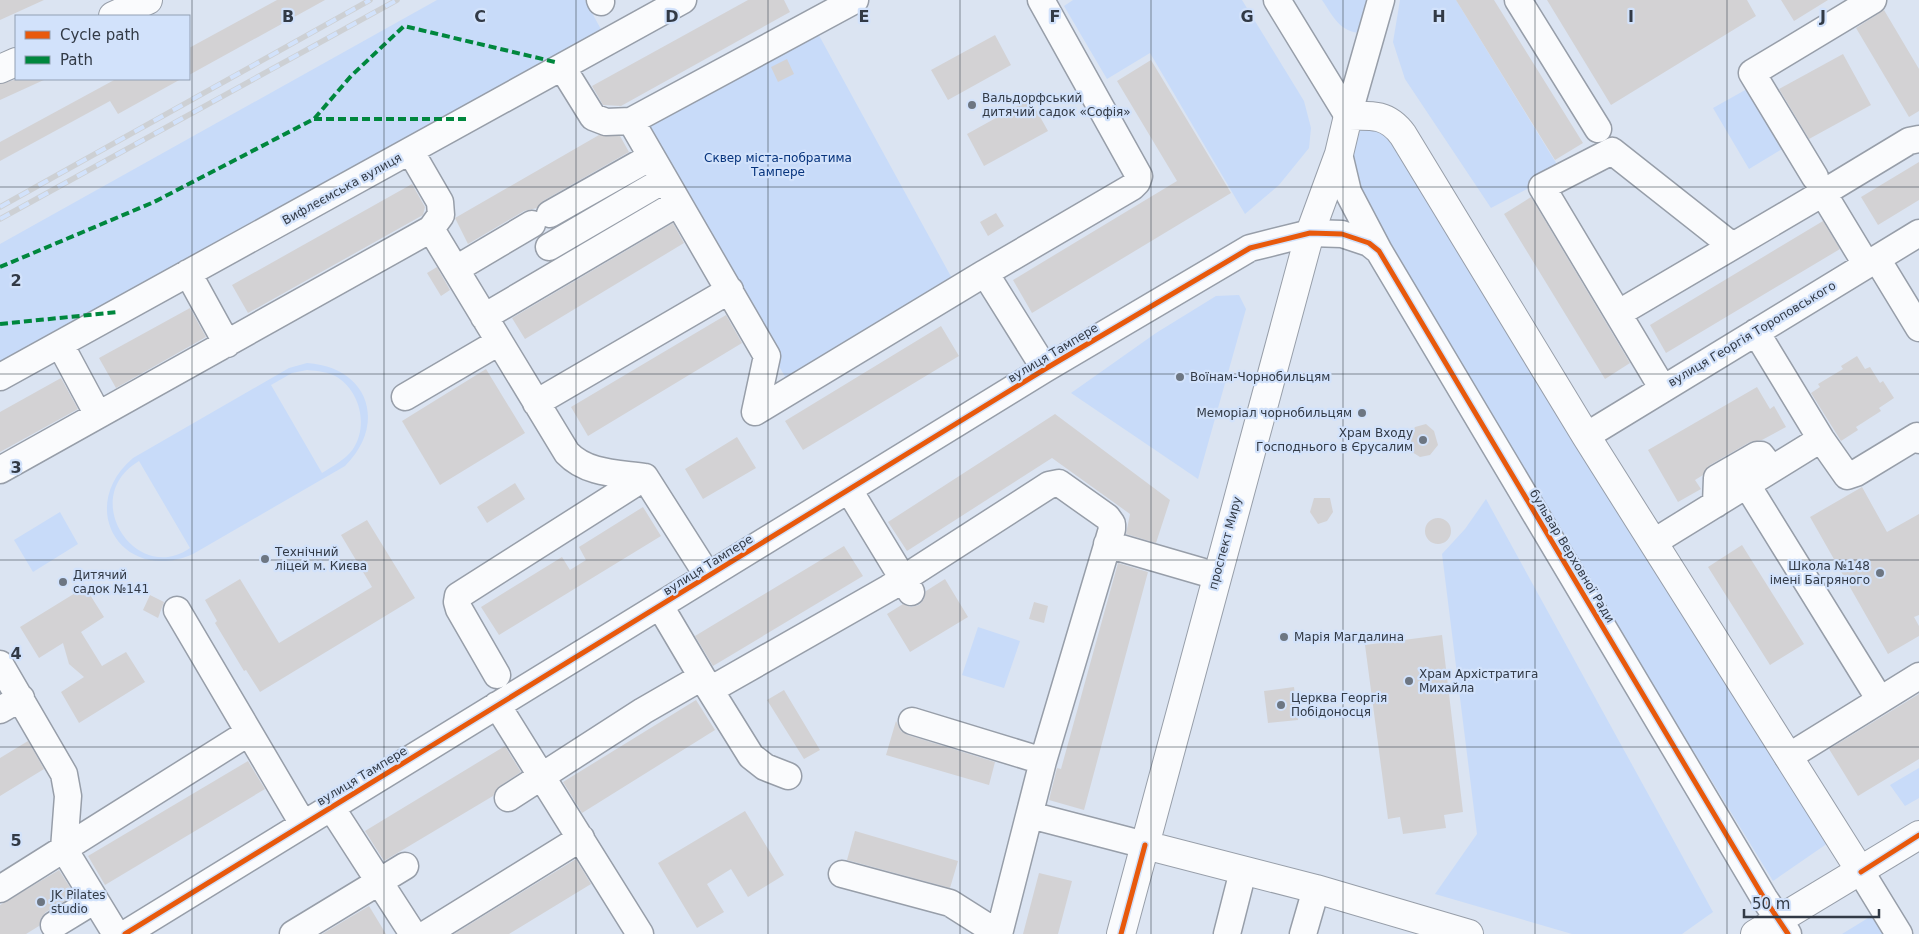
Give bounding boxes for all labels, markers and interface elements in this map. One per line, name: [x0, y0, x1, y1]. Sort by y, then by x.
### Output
text: B: [282, 7, 294, 26]
text: C: [474, 7, 486, 26]
text: D: [665, 7, 679, 26]
text: E: [859, 7, 869, 26]
text: F: [1050, 7, 1060, 26]
text: G: [1240, 7, 1254, 26]
text: H: [1432, 7, 1446, 26]
text: I: [1628, 7, 1634, 26]
text: J: [1819, 7, 1826, 26]
legend: [15, 15, 190, 80]
text: Cycle path: [60, 26, 140, 44]
text: Path: [60, 51, 93, 69]
place label: Вальдорфський дитячий садок «Софія»: [982, 91, 1131, 119]
marker: Вальдорфський дитячий садок «Софія»: [966, 99, 978, 111]
street label: Вифлеємська вулиця: [280, 150, 404, 228]
park label: Сквер міста-побратима Тампере: [704, 151, 852, 179]
text: 2: [10, 271, 22, 290]
street label: вулиця Георгія Тороповського: [1666, 278, 1838, 390]
street label: вулиця Тампере: [1005, 321, 1101, 385]
place label: Воїнам-Чорнобильцям: [1190, 370, 1330, 384]
marker: Воїнам-Чорнобильцям: [1174, 371, 1186, 383]
place label: Меморіал чорнобильцям: [1196, 406, 1352, 420]
marker: Меморіал чорнобильцям: [1356, 407, 1368, 419]
place label: Храм Входу Господнього в Єрусалим: [1256, 426, 1413, 454]
marker: Храм Входу Господнього в Єрусалим: [1417, 434, 1429, 446]
text: 3: [10, 458, 22, 477]
street label: бульвар Верховної Ради: [1527, 487, 1617, 625]
street label: проспект Миру: [1206, 495, 1244, 591]
street label: вулиця Тампере: [661, 532, 755, 598]
place label: Технічний ліцей м. Києва: [274, 545, 367, 573]
marker: Технічний ліцей м. Києва: [259, 553, 271, 565]
place label: Школа №148 імені Багряного: [1770, 559, 1870, 587]
marker: Школа №148 імені Багряного: [1874, 567, 1886, 579]
place label: Дитячий садок №141: [73, 568, 149, 596]
marker: Дитячий садок №141: [57, 576, 69, 588]
place label: Марія Магдалина: [1294, 630, 1404, 644]
marker: Марія Магдалина: [1278, 631, 1290, 643]
text: 4: [10, 644, 22, 663]
place label: Храм Архістратига Михайла: [1419, 667, 1538, 695]
marker: Храм Архістратига Михайла: [1403, 675, 1415, 687]
place label: Церква Георгія Побідоносця: [1291, 691, 1387, 719]
marker: Церква Георгія Побідоносця: [1275, 699, 1287, 711]
street label: вулиця Тампере: [314, 744, 410, 808]
text: 5: [10, 831, 22, 850]
scale bar: [1744, 886, 1879, 918]
place label: JK Pilates studio: [50, 888, 106, 916]
text: 50 m: [1752, 895, 1790, 913]
marker: JK Pilates studio: [35, 896, 47, 908]

